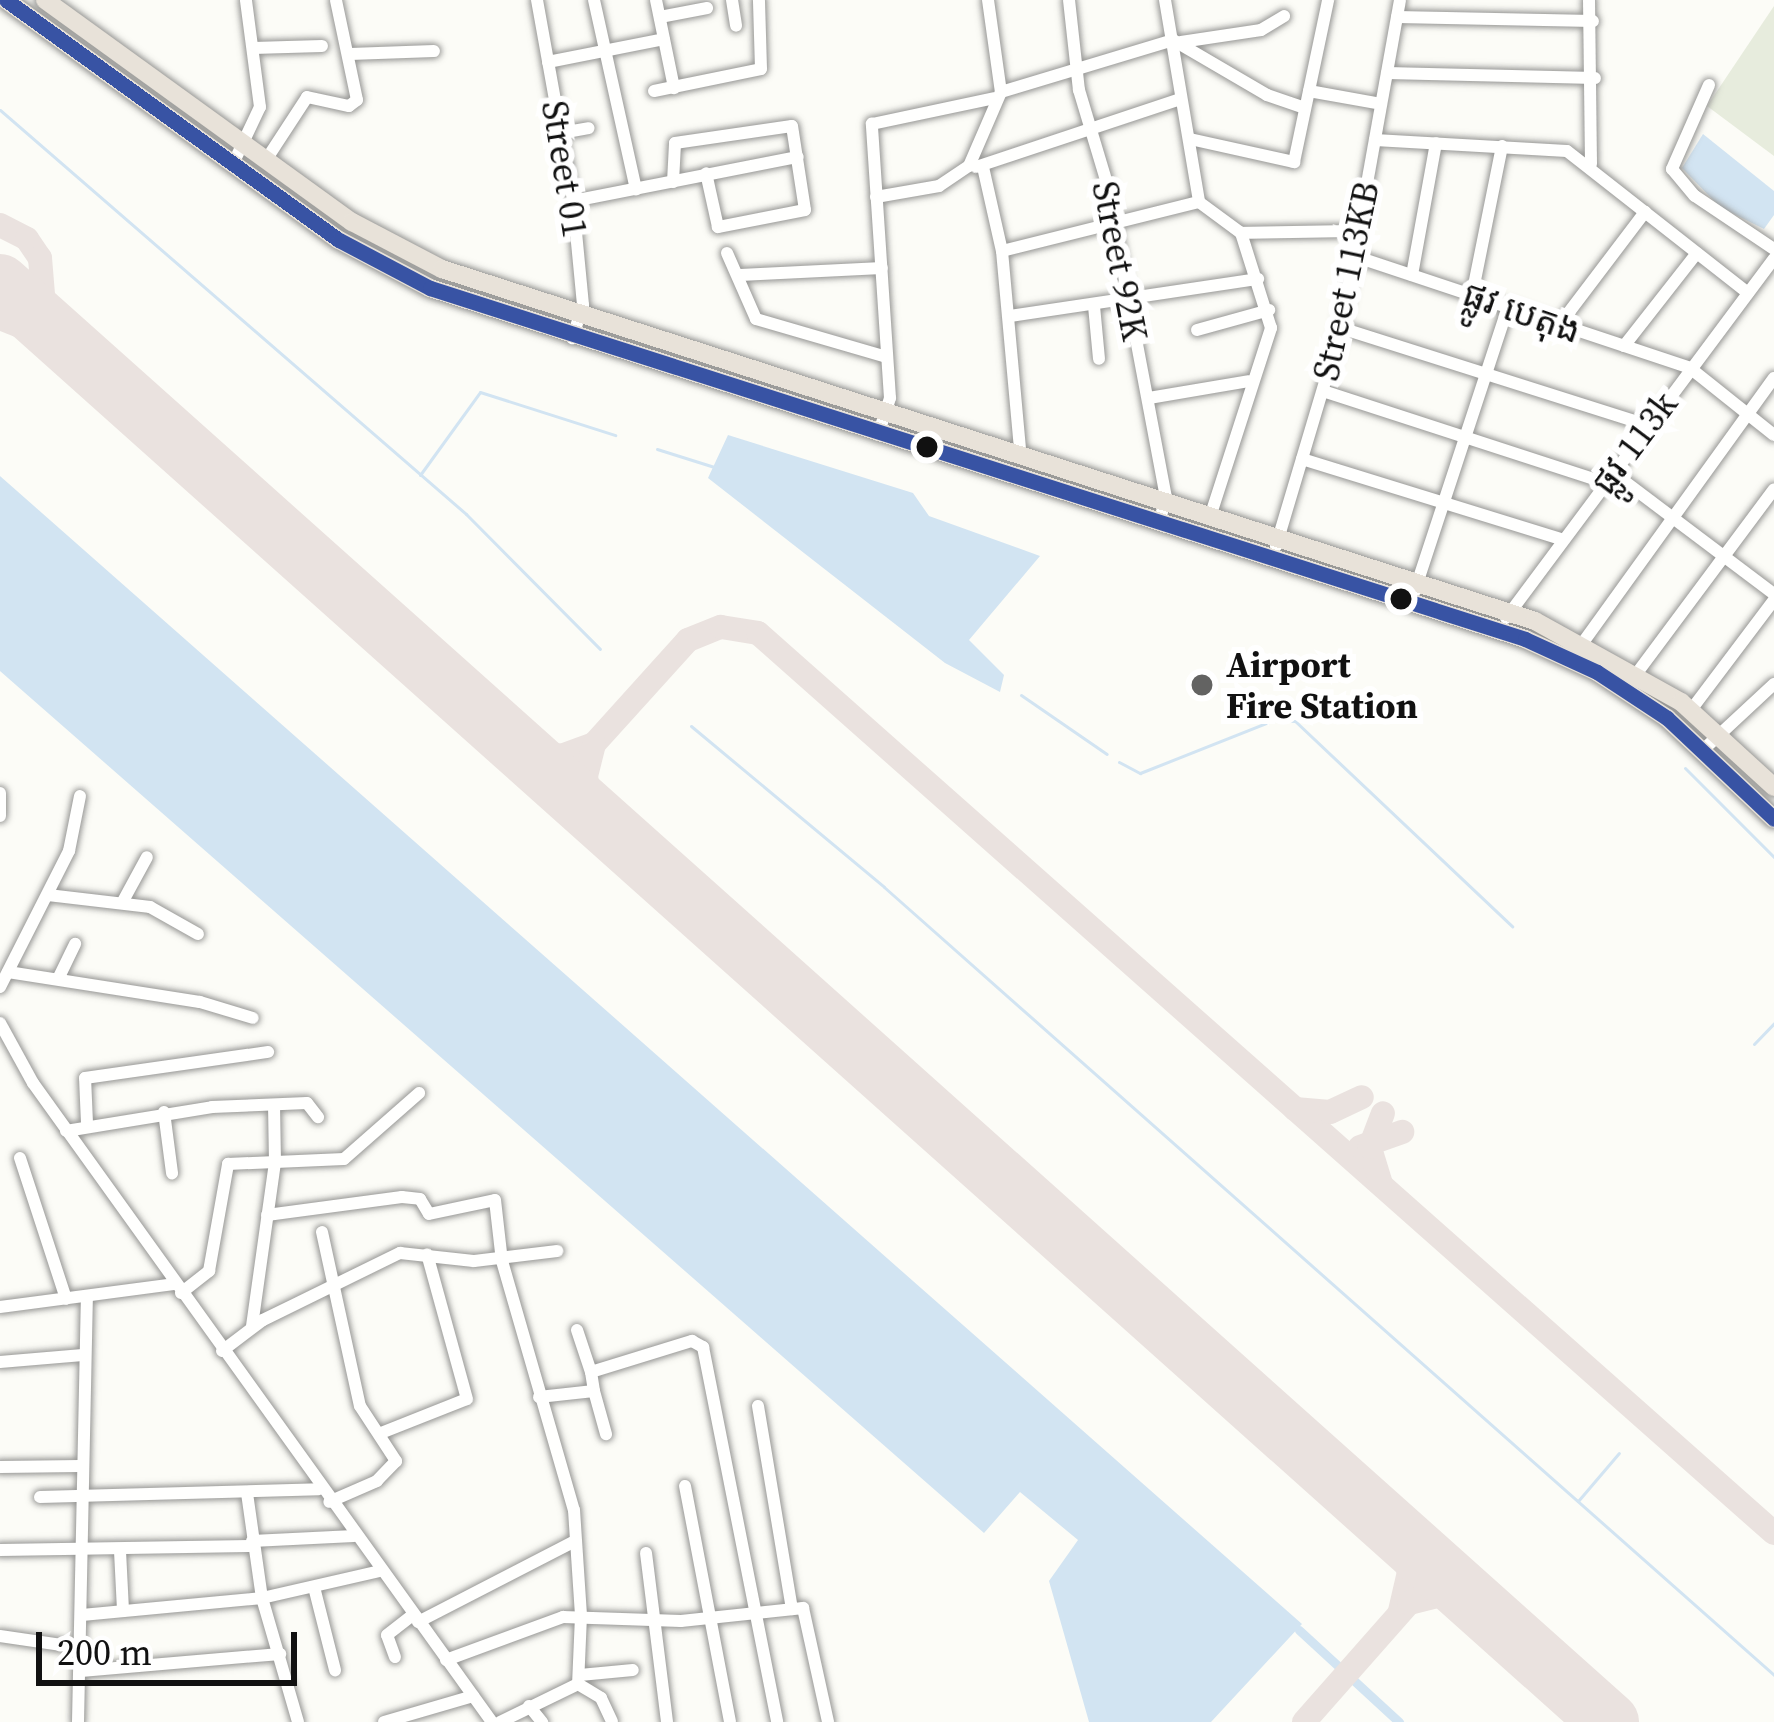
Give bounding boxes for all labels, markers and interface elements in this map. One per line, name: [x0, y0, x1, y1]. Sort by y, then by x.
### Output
street label: Street 01: [533, 98, 597, 240]
street label: Street 92K: [1083, 178, 1157, 344]
street label: Street 113KB: [1304, 178, 1388, 384]
street label: ផ្លូវ បេតុង: [1457, 272, 1587, 352]
street label: ផ្លូវ 113k: [1582, 383, 1686, 503]
unlabelled marker: [916, 436, 938, 458]
unlabelled marker: [1390, 588, 1412, 610]
place label: Airport Fire Station: [1226, 642, 1418, 727]
marker: Airport Fire Station: [1189, 672, 1215, 698]
scale bar: [42, 1608, 303, 1682]
text: 200 m: [57, 1628, 152, 1677]

